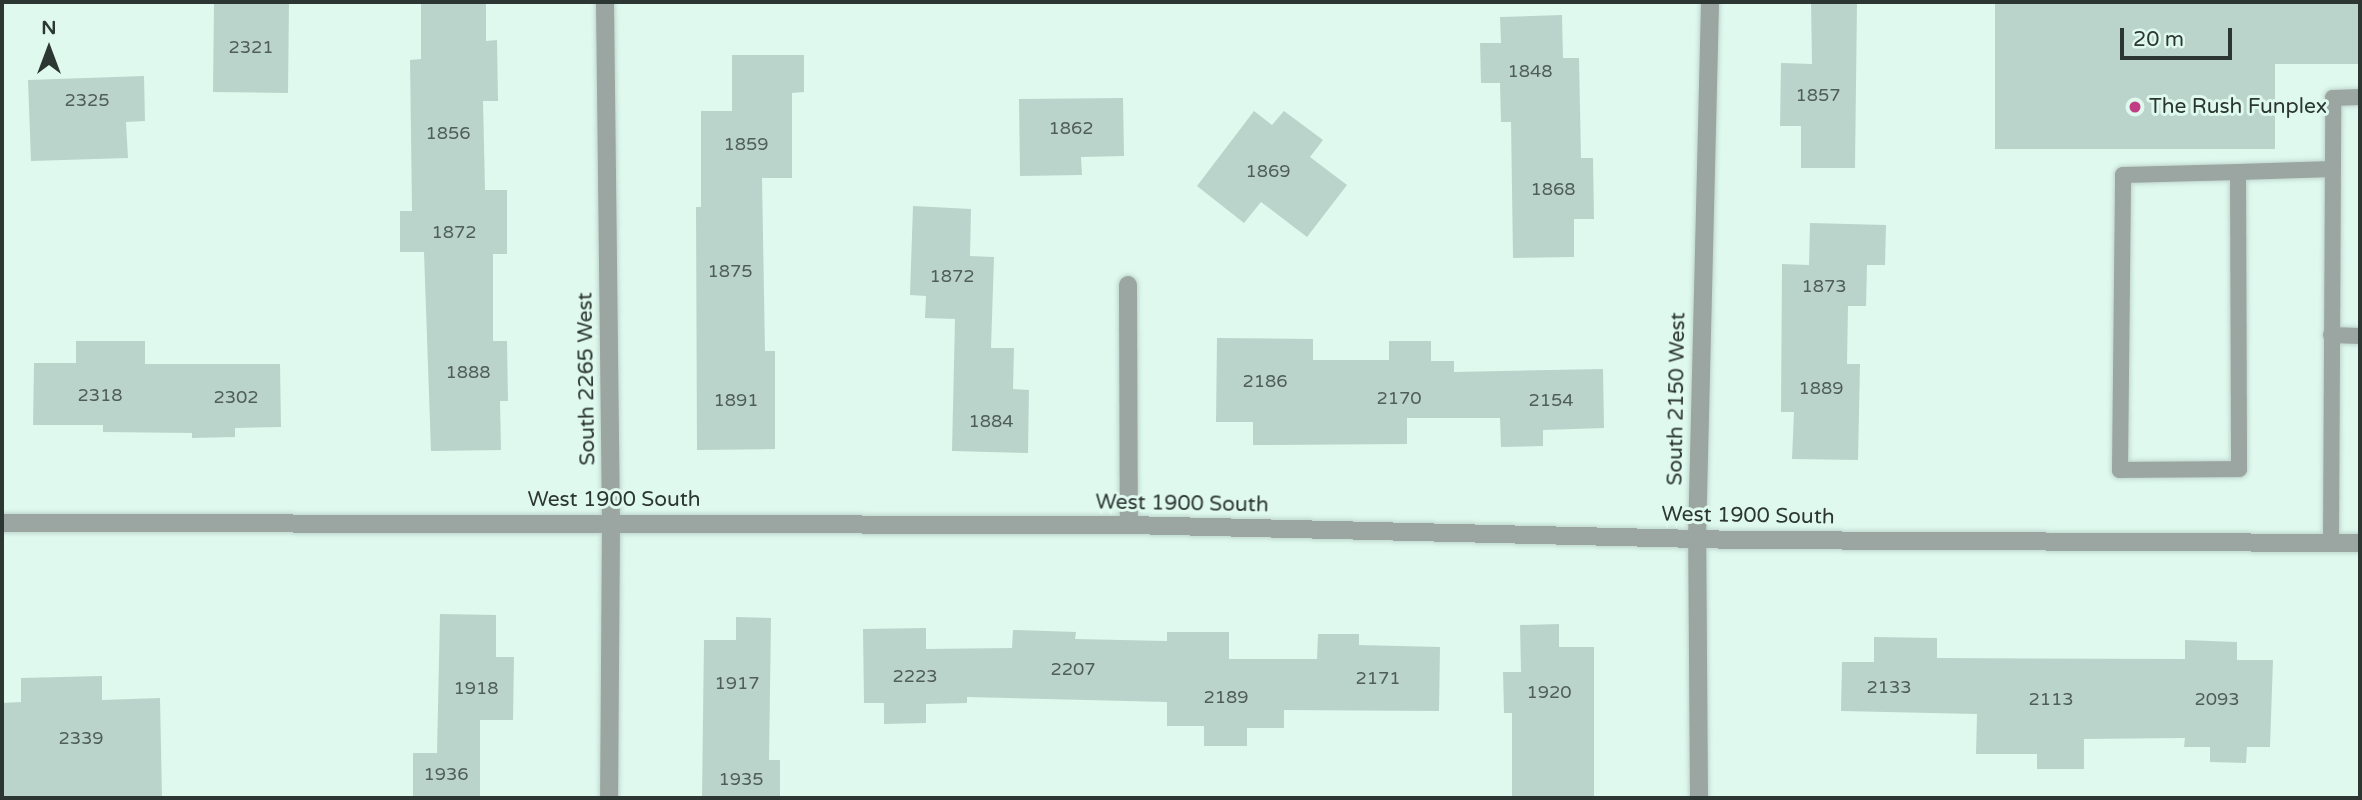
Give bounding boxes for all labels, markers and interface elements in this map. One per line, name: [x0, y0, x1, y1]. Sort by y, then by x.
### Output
north arrow: [14, 14, 84, 84]
scale bar: [2124, 14, 2236, 58]
text: N: [41, 17, 57, 39]
text: 20 m: [2133, 27, 2184, 52]
house number: 2321: [228, 36, 274, 58]
house number: 1848: [1507, 60, 1553, 82]
house number: 1857: [1795, 84, 1841, 106]
house number: 2325: [64, 89, 110, 111]
place label: The Rush Funplex: [2149, 94, 2327, 120]
marker: The Rush Funplex: [2127, 99, 2143, 115]
house number: 1862: [1048, 117, 1094, 139]
house number: 1856: [425, 122, 471, 144]
house number: 1859: [723, 133, 769, 155]
house number: 1869: [1245, 160, 1291, 182]
house number: 1868: [1530, 178, 1576, 200]
house number: 1872: [431, 221, 477, 243]
house number: 1875: [707, 260, 753, 282]
house number: 1872: [929, 265, 975, 287]
house number: 1873: [1801, 275, 1847, 297]
street label: South 2265 West: [573, 292, 601, 466]
street label: South 2150 West: [1663, 312, 1691, 486]
house number: 1888: [445, 361, 491, 383]
house number: 2186: [1242, 370, 1288, 392]
house number: 1889: [1798, 377, 1844, 399]
house number: 2318: [77, 384, 123, 406]
house number: 2302: [213, 386, 259, 408]
house number: 2170: [1376, 387, 1422, 409]
house number: 1891: [713, 389, 759, 411]
house number: 2154: [1528, 389, 1574, 411]
house number: 1884: [968, 410, 1014, 432]
street label: West 1900 South: [527, 487, 701, 513]
street label: West 1900 South: [1095, 490, 1269, 518]
street label: West 1900 South: [1661, 502, 1835, 530]
house number: 2207: [1050, 658, 1096, 680]
house number: 2223: [892, 665, 938, 687]
house number: 2171: [1355, 667, 1401, 689]
house number: 1917: [714, 672, 760, 694]
house number: 2133: [1866, 676, 1912, 698]
house number: 1918: [453, 677, 499, 699]
house number: 1920: [1526, 681, 1572, 703]
house number: 2189: [1203, 686, 1249, 708]
house number: 2113: [2028, 688, 2074, 710]
house number: 2093: [2194, 688, 2240, 710]
house number: 2339: [58, 727, 104, 749]
house number: 1936: [423, 763, 469, 785]
house number: 1935: [718, 768, 764, 790]

